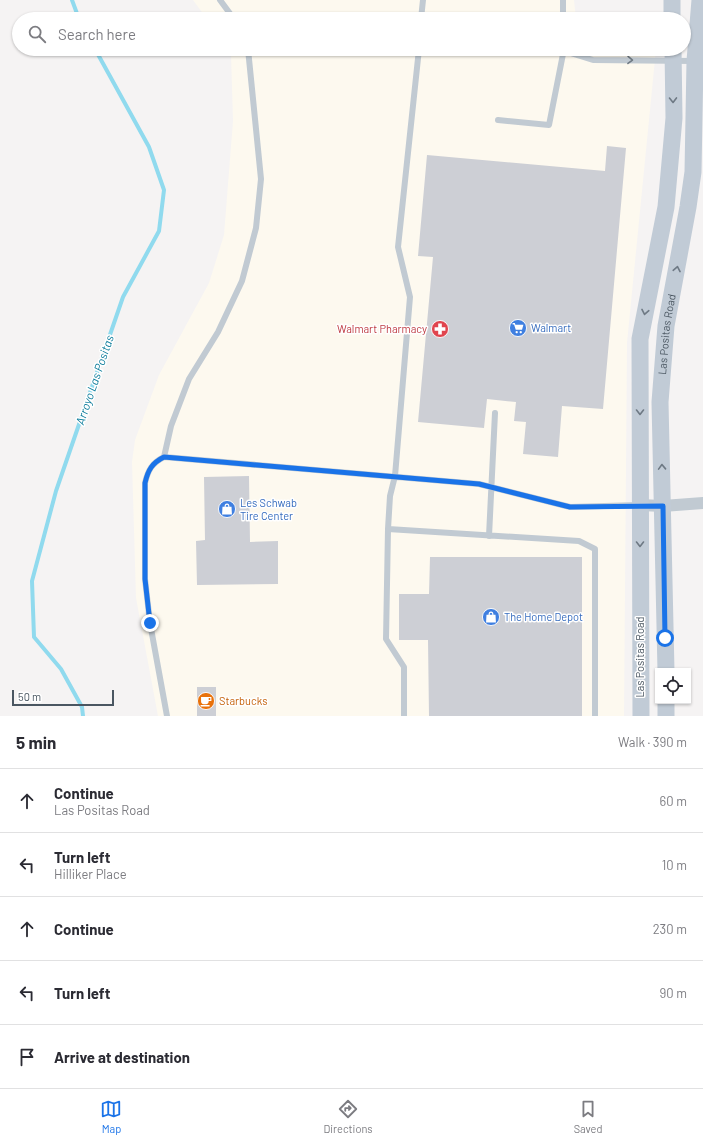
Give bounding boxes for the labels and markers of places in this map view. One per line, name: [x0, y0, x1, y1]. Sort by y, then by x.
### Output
supermarket icon: Walmart: [508, 318, 528, 338]
pharmacy icon: Walmart Pharmacy: [430, 319, 450, 339]
place label: Walmart: [531, 321, 571, 334]
place label: Walmart Pharmacy: [337, 322, 427, 335]
place label: Les Schwab Tire Center: [240, 496, 297, 522]
shop icon: Les Schwab Tire Center: [217, 499, 237, 519]
shop icon: The Home Depot: [481, 607, 501, 627]
place label: The Home Depot: [504, 610, 583, 623]
cafe icon: Starbucks: [196, 691, 216, 711]
place label: Starbucks: [219, 694, 267, 707]

